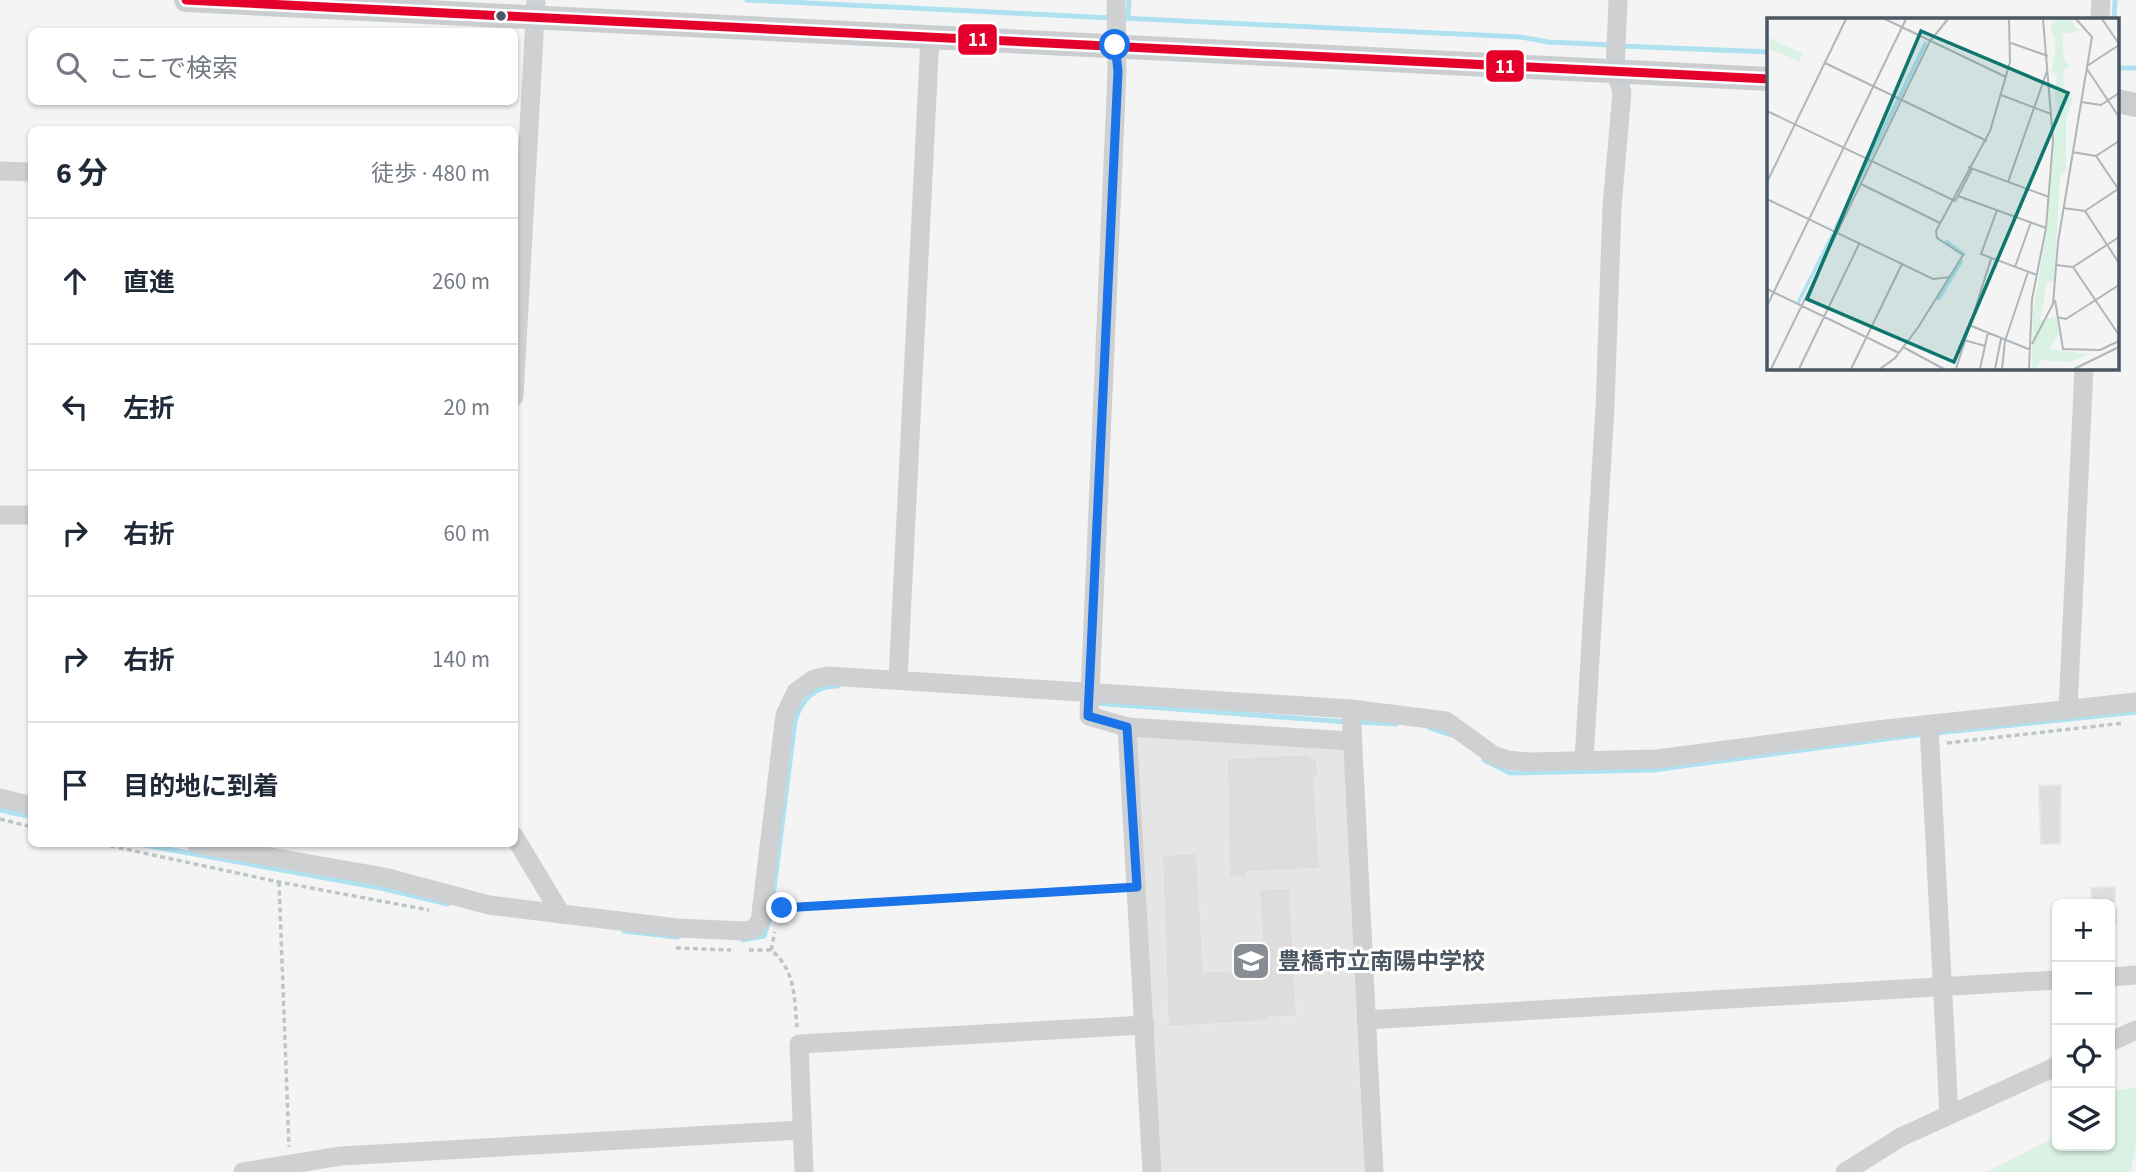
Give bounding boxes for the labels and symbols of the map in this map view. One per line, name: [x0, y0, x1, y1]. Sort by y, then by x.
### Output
unlabelled marker: [494, 9, 508, 23]
inset map: [1767, 18, 2118, 369]
line badge: 11: [957, 23, 998, 56]
text: 11: [968, 27, 988, 54]
route start: [1099, 29, 1130, 60]
line badge: 11: [1485, 49, 1525, 83]
text: 11: [1495, 54, 1515, 81]
route end: [766, 892, 797, 923]
school or university icon: 豊橋市立南陽中学校: [1230, 940, 1272, 982]
place label: 豊橋市立南陽中学校: [1278, 945, 1485, 978]

